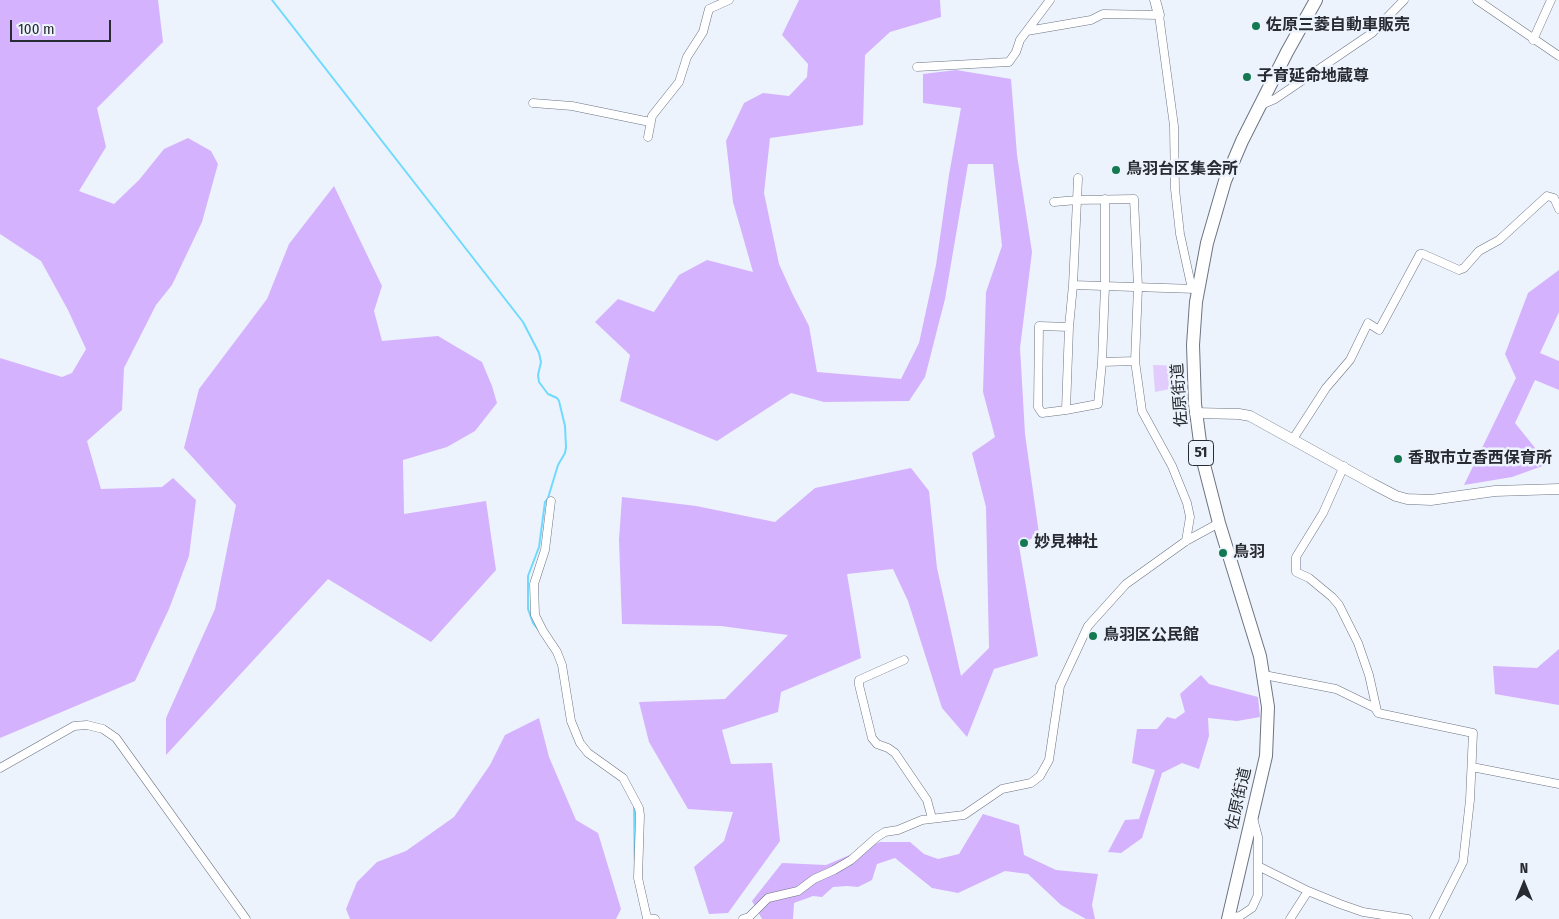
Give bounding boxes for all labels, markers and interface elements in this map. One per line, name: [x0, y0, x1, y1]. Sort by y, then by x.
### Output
scale bar: [12, 10, 114, 42]
place label: 佐原三菱自動車販売: [1266, 16, 1410, 36]
text: 100 m: [18, 20, 55, 38]
marker: 佐原三菱自動車販売: [1250, 20, 1262, 32]
place label: 子育延命地蔵尊: [1257, 67, 1369, 87]
marker: 子育延命地蔵尊: [1241, 71, 1253, 83]
place label: 鳥羽台区集会所: [1126, 160, 1238, 180]
marker: 鳥羽台区集会所: [1110, 164, 1122, 176]
street label: 佐原街道: [1168, 362, 1192, 428]
road number: 51: [1188, 440, 1214, 466]
place label: 香取市立香西保育所: [1408, 449, 1552, 469]
marker: 香取市立香西保育所: [1392, 453, 1404, 465]
place label: 妙見神社: [1034, 533, 1098, 553]
marker: 妙見神社: [1018, 537, 1030, 549]
place label: 鳥羽: [1233, 543, 1265, 563]
marker: 鳥羽: [1217, 547, 1229, 559]
place label: 鳥羽区公民館: [1103, 626, 1199, 646]
marker: 鳥羽区公民館: [1087, 630, 1099, 642]
street label: 佐原街道: [1222, 766, 1256, 832]
north arrow: [1499, 859, 1549, 909]
text: N: [1520, 860, 1528, 877]

